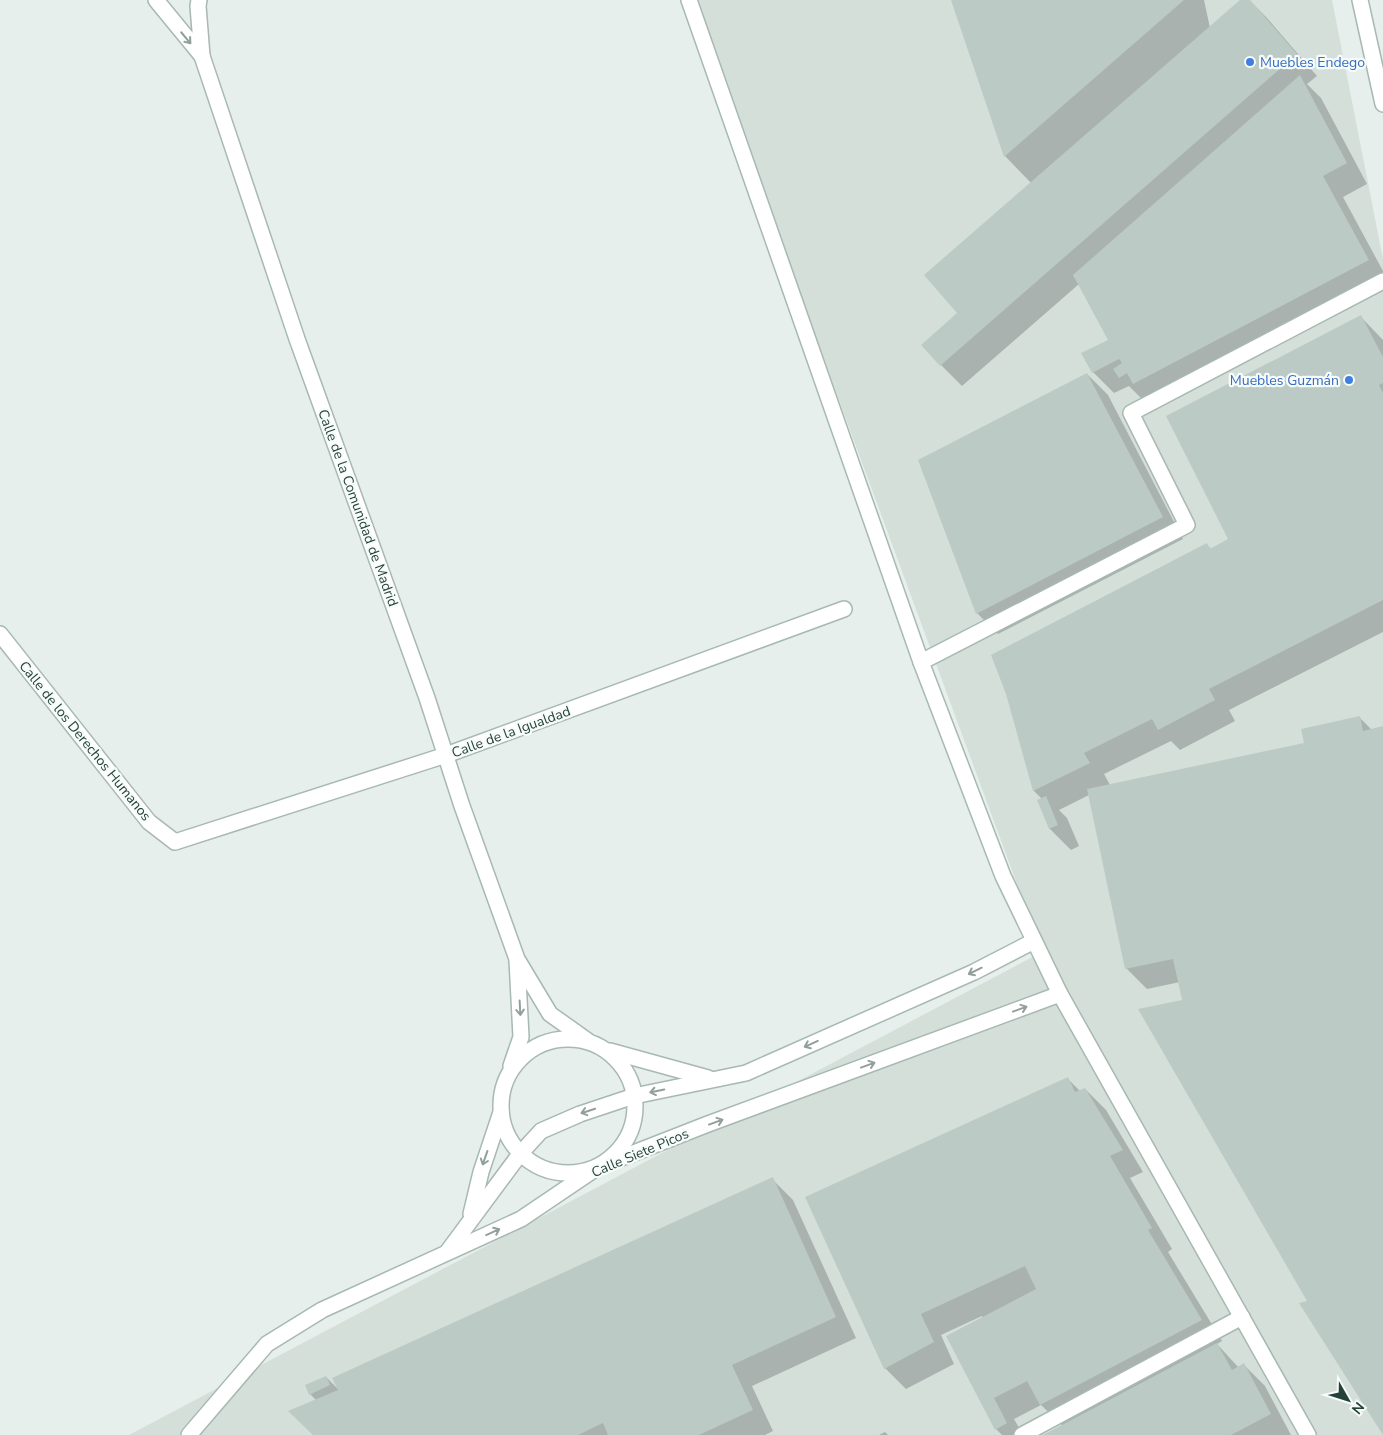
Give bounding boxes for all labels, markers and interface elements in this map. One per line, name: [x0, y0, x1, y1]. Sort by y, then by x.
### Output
one-way arrow: [181, 31, 192, 44]
place label: Muebles Endego: [1260, 53, 1365, 72]
marker: Muebles Endego: [1244, 56, 1256, 68]
place label: Muebles Guzmán: [1230, 371, 1339, 390]
marker: Muebles Guzmán: [1343, 374, 1355, 386]
street label: Calle de la Comunidad de Madrid: [313, 407, 403, 609]
street label: Calle de los Derechos Humanos: [15, 657, 156, 825]
street label: Calle de la Igualdad: [449, 702, 573, 762]
one-way arrow: [968, 966, 983, 976]
one-way arrow: [515, 999, 524, 1015]
one-way arrow: [1012, 1004, 1028, 1013]
one-way arrow: [804, 1040, 819, 1050]
one-way arrow: [860, 1060, 875, 1069]
one-way arrow: [649, 1087, 665, 1096]
one-way arrow: [580, 1107, 596, 1117]
one-way arrow: [707, 1117, 723, 1126]
street label: Calle Siete Picos: [588, 1124, 692, 1182]
one-way arrow: [480, 1150, 489, 1166]
one-way arrow: [485, 1226, 500, 1236]
north arrow: [1323, 1375, 1373, 1425]
text: N: [1347, 1398, 1368, 1418]

